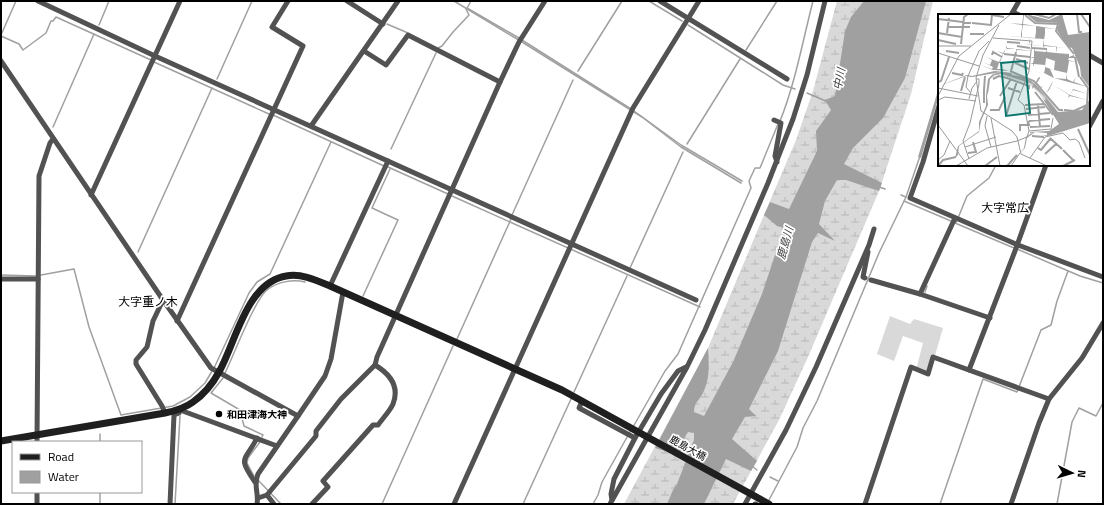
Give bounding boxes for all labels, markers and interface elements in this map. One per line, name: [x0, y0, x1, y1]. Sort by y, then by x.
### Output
inset map: [938, 14, 1090, 166]
water label: 中川: [829, 66, 849, 91]
district label: 大字常広: [981, 198, 1029, 217]
water label: 鹿島川: [773, 224, 798, 261]
district label: 大字重ノ木: [118, 292, 178, 311]
place label: 和田津海大神: [227, 407, 287, 422]
marker: 和田津海大神: [214, 409, 224, 419]
street label: 鹿島大橋: [667, 432, 709, 464]
legend: [12, 441, 142, 493]
text: Road: [48, 447, 74, 466]
north arrow: [1052, 453, 1092, 493]
text: Water: [48, 467, 79, 486]
text: N: [1074, 469, 1090, 478]

